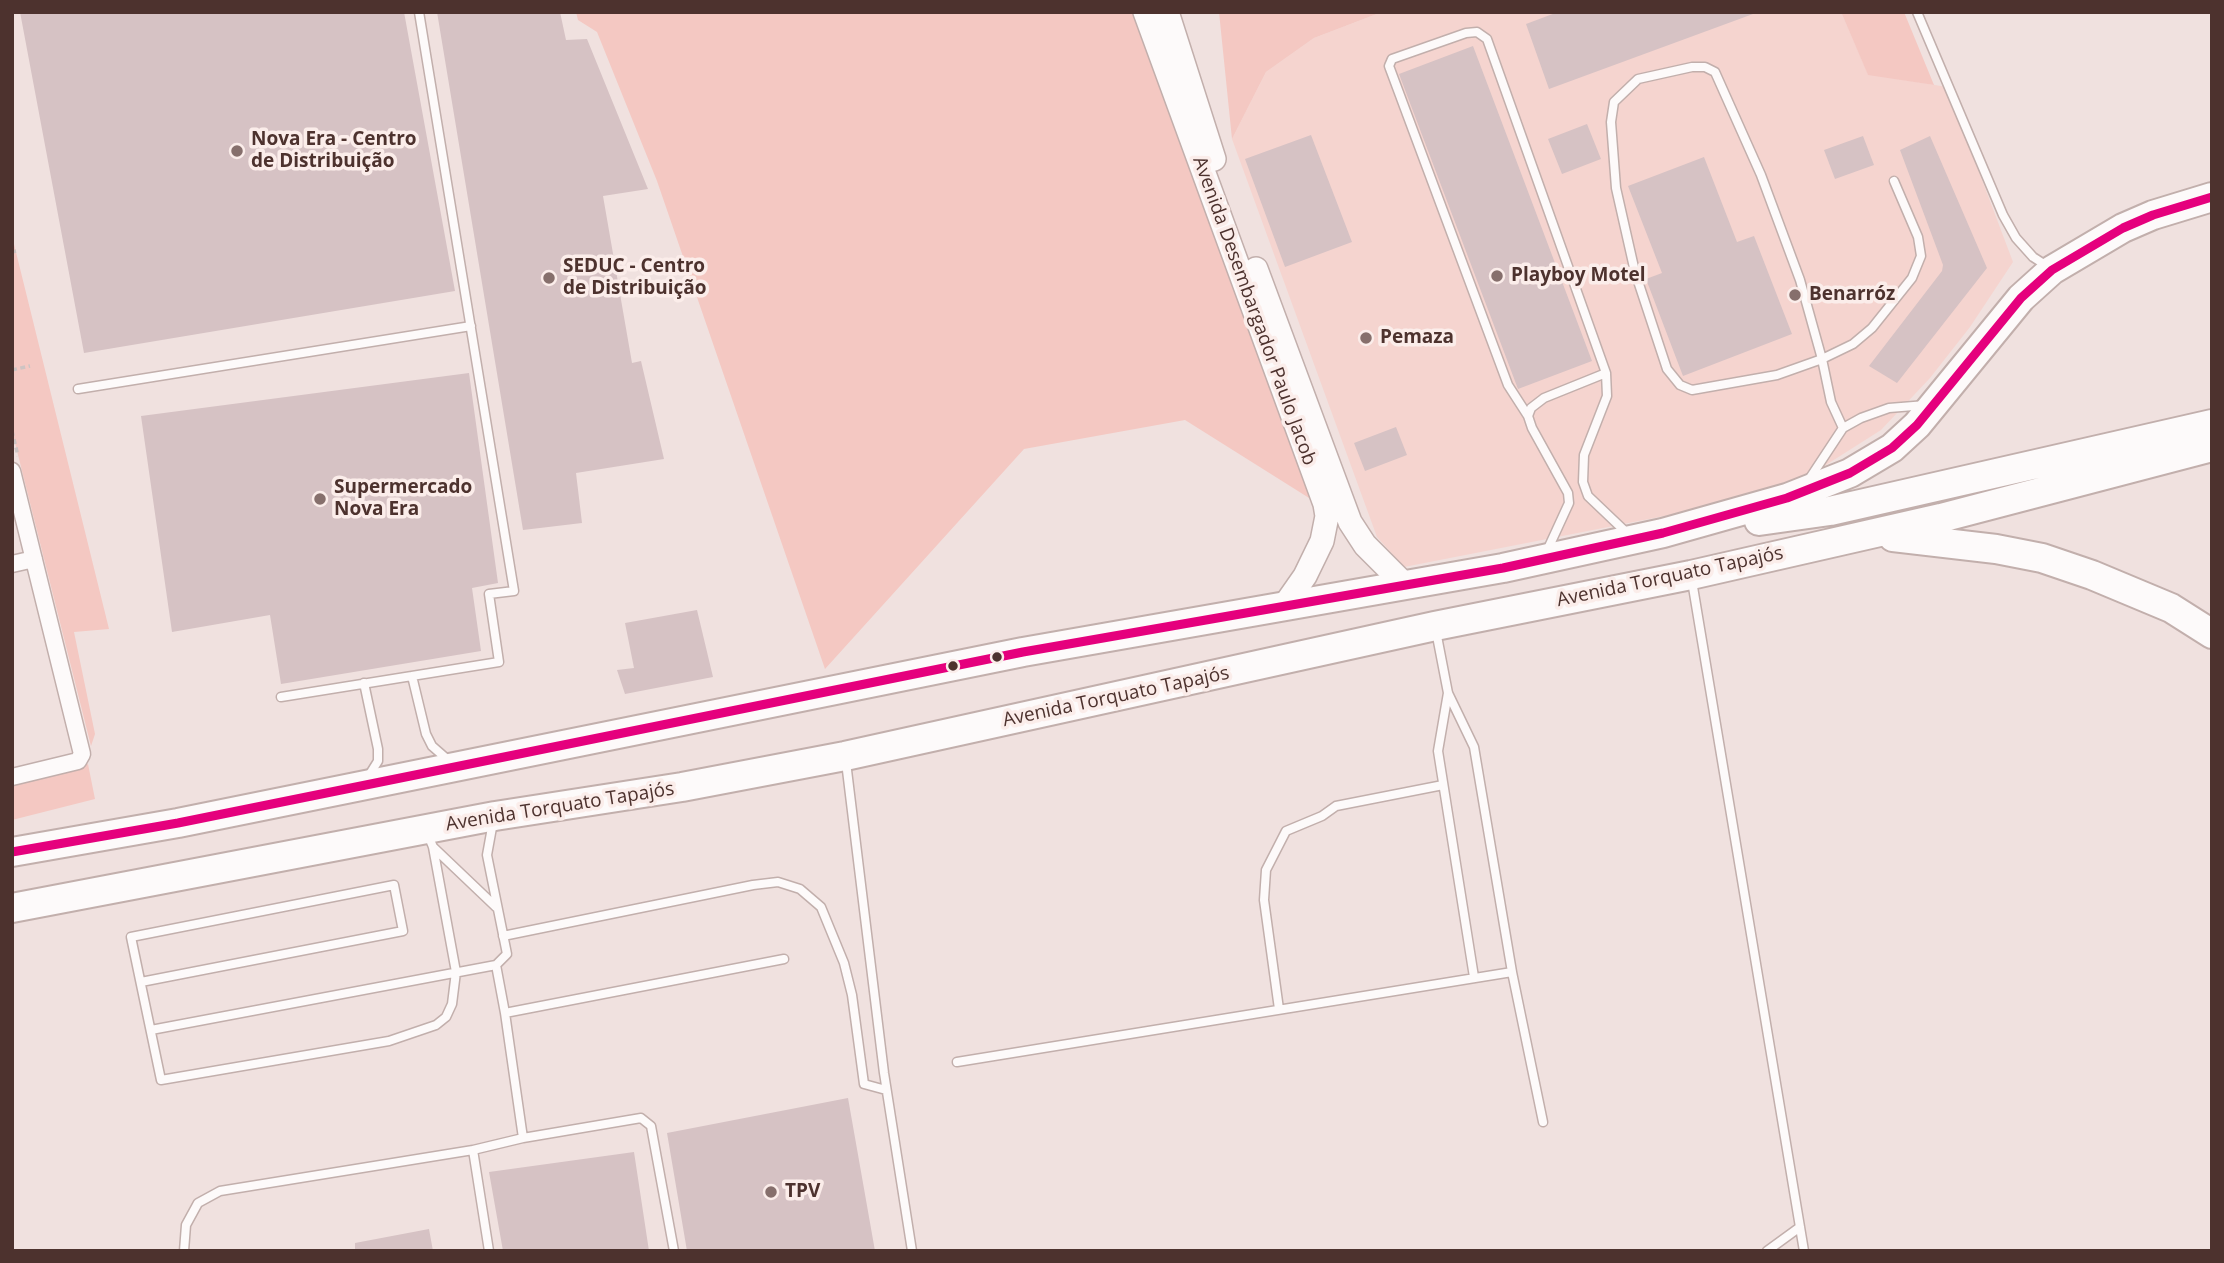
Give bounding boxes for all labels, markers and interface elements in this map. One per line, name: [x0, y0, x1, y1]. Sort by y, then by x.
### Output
place label: Nova Era - Centro de Distribuição: [251, 129, 417, 173]
marker: Nova Era - Centro de Distribuição: [229, 143, 245, 159]
street label: Avenida Desembargador Paulo Jacob: [1187, 154, 1321, 468]
place label: SEDUC - Centro de Distribuição: [563, 256, 706, 300]
place label: Playboy Motel: [1511, 265, 1645, 287]
marker: Playboy Motel: [1489, 268, 1505, 284]
marker: SEDUC - Centro de Distribuição: [541, 270, 557, 286]
place label: Benarróz: [1809, 284, 1895, 306]
marker: Benarróz: [1787, 287, 1803, 303]
place label: Pemaza: [1380, 327, 1454, 349]
marker: Pemaza: [1358, 330, 1374, 346]
place label: Supermercado Nova Era: [334, 477, 472, 521]
marker: Supermercado Nova Era: [312, 491, 328, 507]
street label: Avenida Torquato Tapajós: [1555, 542, 1785, 612]
unlabelled marker: [990, 650, 1004, 664]
unlabelled marker: [946, 659, 960, 673]
street label: Avenida Torquato Tapajós: [1001, 662, 1231, 732]
street label: Avenida Torquato Tapajós: [444, 778, 676, 836]
place label: TPV: [785, 1181, 820, 1203]
marker: TPV: [763, 1184, 779, 1200]

